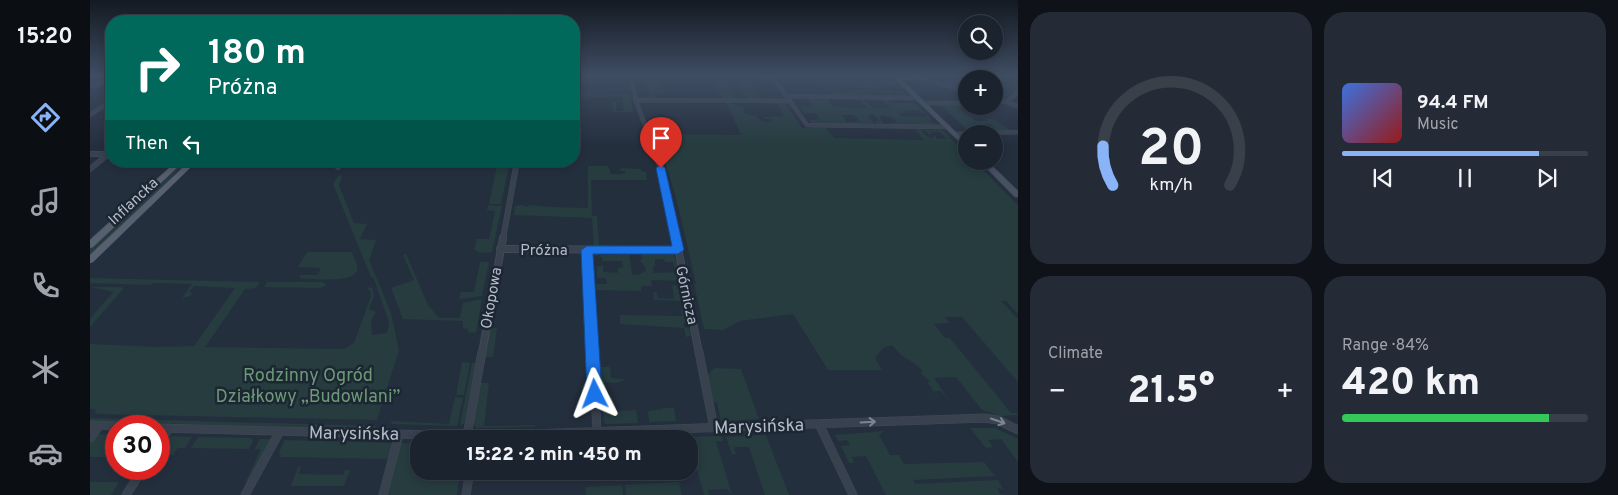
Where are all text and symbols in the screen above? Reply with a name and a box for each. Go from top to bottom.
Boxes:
map controls [958,15,1003,170]
button: search [958,15,1003,60]
text: 15:20 [17,24,73,51]
text: 180 m [208,32,306,76]
icon: right [125,35,190,100]
button: + [958,70,1003,115]
text: Próżna [208,75,277,102]
text: 94.4 FM [1417,91,1489,115]
icon: directions [28,100,63,135]
text: Music [1417,115,1458,135]
pin [640,117,682,168]
text: 20 [1138,118,1204,184]
icon: arrive [647,124,675,152]
button: − [958,125,1003,170]
icon: left [178,130,206,158]
text: Then [125,132,168,156]
icon: previous [1369,164,1397,192]
icon: pause [1451,164,1479,192]
icon: next [1533,164,1561,192]
street label: Inflancka [105,174,163,230]
text: km/h [1149,174,1193,197]
icon: music [28,184,63,219]
street label: Próżna [520,242,568,261]
street label: Górnicza [670,264,701,326]
street label: Okopowa [478,266,507,331]
icon: phone [28,268,63,303]
text: Range · 84% [1342,336,1429,356]
text: Climate [1048,344,1103,364]
icon: climate [28,352,63,387]
text: 420 km [1342,360,1480,409]
park label: Rodzinny Ogród Działkowy „Budowlani” [216,365,401,409]
position arrow [568,367,620,419]
text: 21.5° [1127,368,1215,417]
text: − [1048,375,1066,411]
text: + [1276,375,1294,411]
street label: Marysińska [714,414,804,441]
speed limit sign: 30 [105,415,170,480]
one-way arrow [860,417,876,427]
one-way arrow [990,417,1005,426]
street label: Marysińska [309,422,399,447]
icon: car [28,436,63,471]
text: 15:22 · 2 min · 450 m [466,443,642,467]

